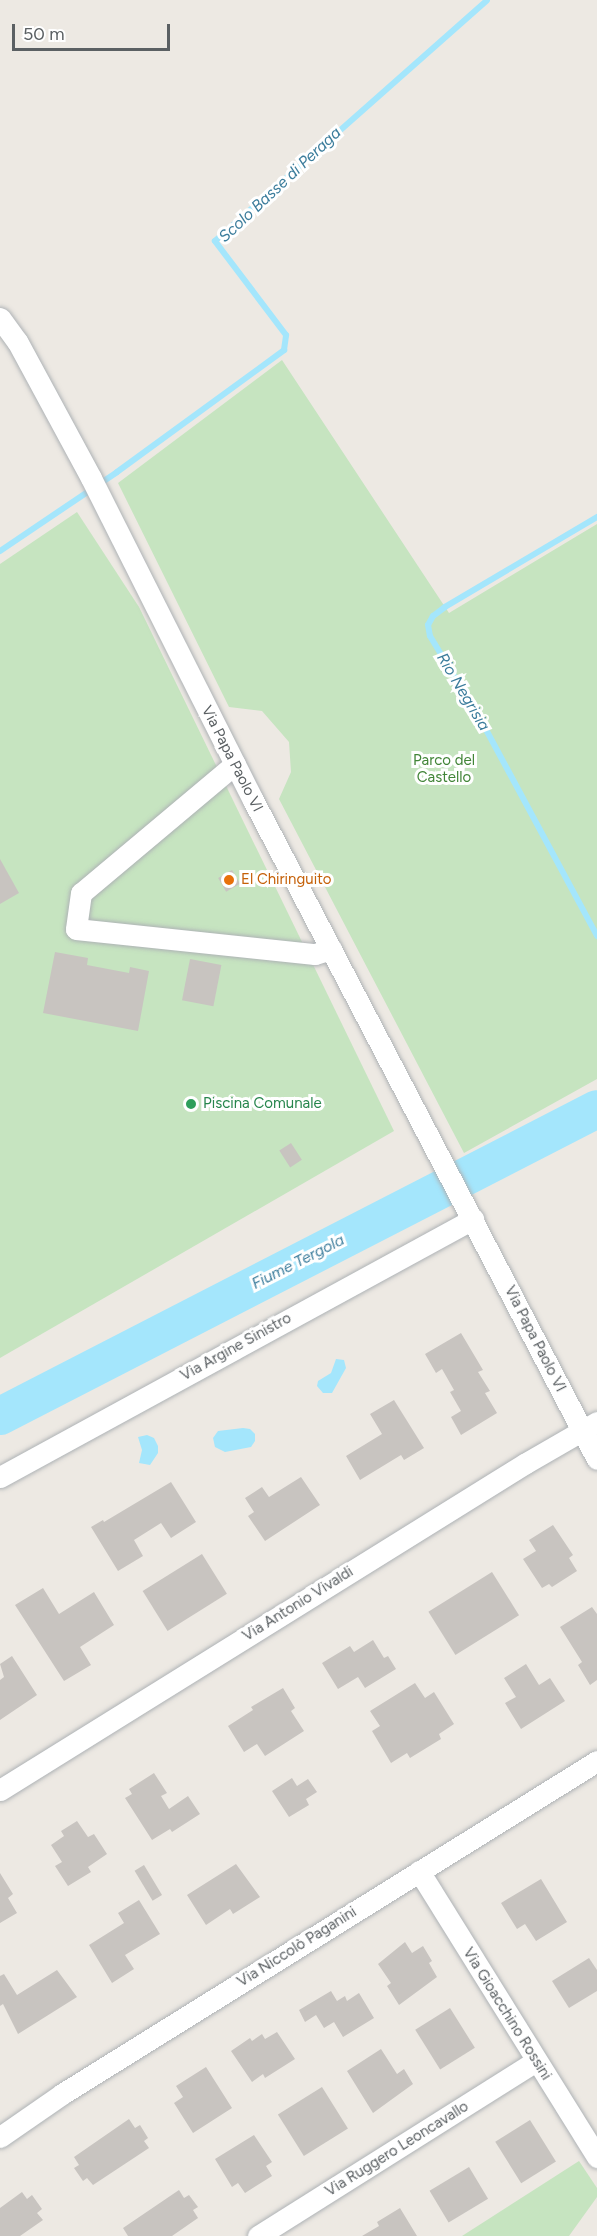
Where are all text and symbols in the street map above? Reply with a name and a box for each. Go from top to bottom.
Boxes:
scale bar [15,12,172,50]
text: 50 m [23,23,65,45]
water label: Scolo Basse di Peraga [215,123,345,247]
water label: Rio Negrisia [432,650,494,734]
street label: Via Papa Paolo VI [197,703,267,815]
park label: Parco del Castello [413,751,475,786]
place label: El Chiringuito [241,871,331,889]
marker: El Chiringuito [222,873,236,887]
place label: Piscina Comunale [203,1095,322,1113]
marker: Piscina Comunale [184,1097,198,1111]
water label: Fiume Tergola [249,1230,347,1294]
street label: Via Papa Paolo VI [500,1283,570,1395]
street label: Via Argine Sinistro [177,1309,295,1385]
street label: Via Antonio Vivaldi [239,1563,357,1645]
street label: Via Niccolò Paganini [234,1903,360,1991]
street label: Via Gioacchino Rossini [459,1944,555,2084]
street label: Via Ruggero Leoncavallo [322,2098,472,2200]

